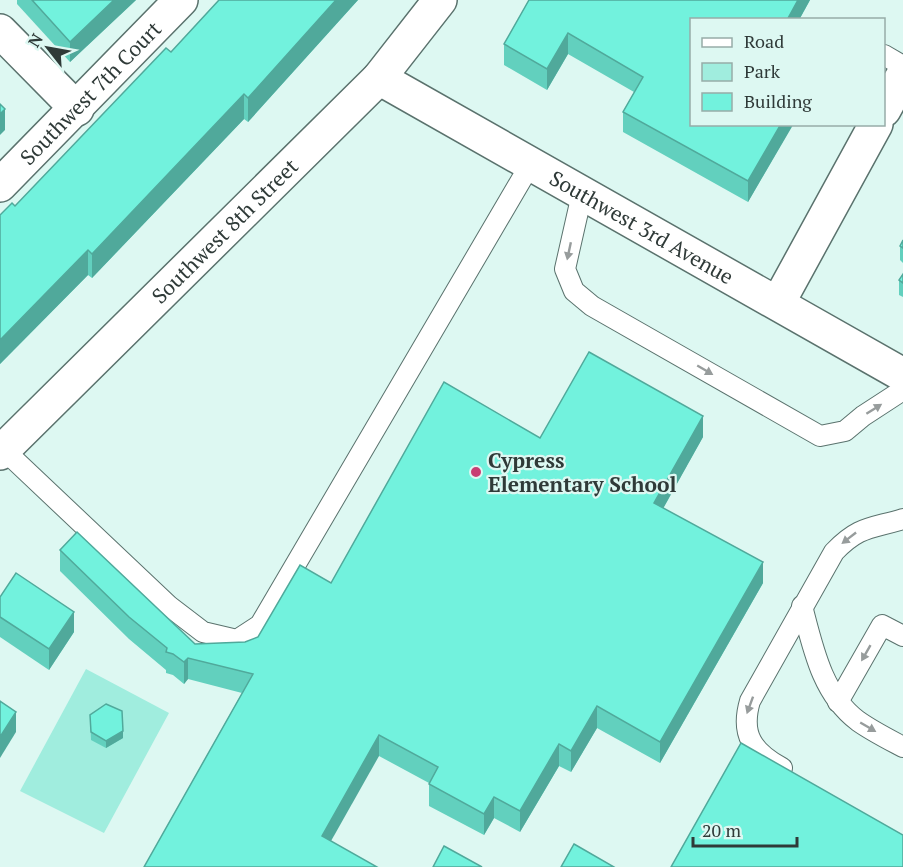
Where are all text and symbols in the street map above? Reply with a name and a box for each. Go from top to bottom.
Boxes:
street label: Southwest 7th Court [13,15,167,171]
north arrow [18,18,78,78]
legend [690,18,885,126]
text: N [23,29,48,51]
text: Road [744,29,784,53]
text: Park [744,59,781,83]
text: Building [744,89,812,113]
street label: Southwest 8th Street [145,152,304,309]
street label: Southwest 3rd Avenue [545,164,739,290]
one-way arrow [564,242,574,260]
one-way arrow [697,365,714,375]
one-way arrow [866,403,882,414]
place label: Cypress Elementary School [488,446,676,498]
marker: Cypress Elementary School [469,465,483,479]
one-way arrow [841,532,857,545]
one-way arrow [861,645,871,662]
one-way arrow [744,696,754,714]
one-way arrow [860,722,877,732]
scale bar [693,810,796,848]
text: 20 m [702,818,742,842]

